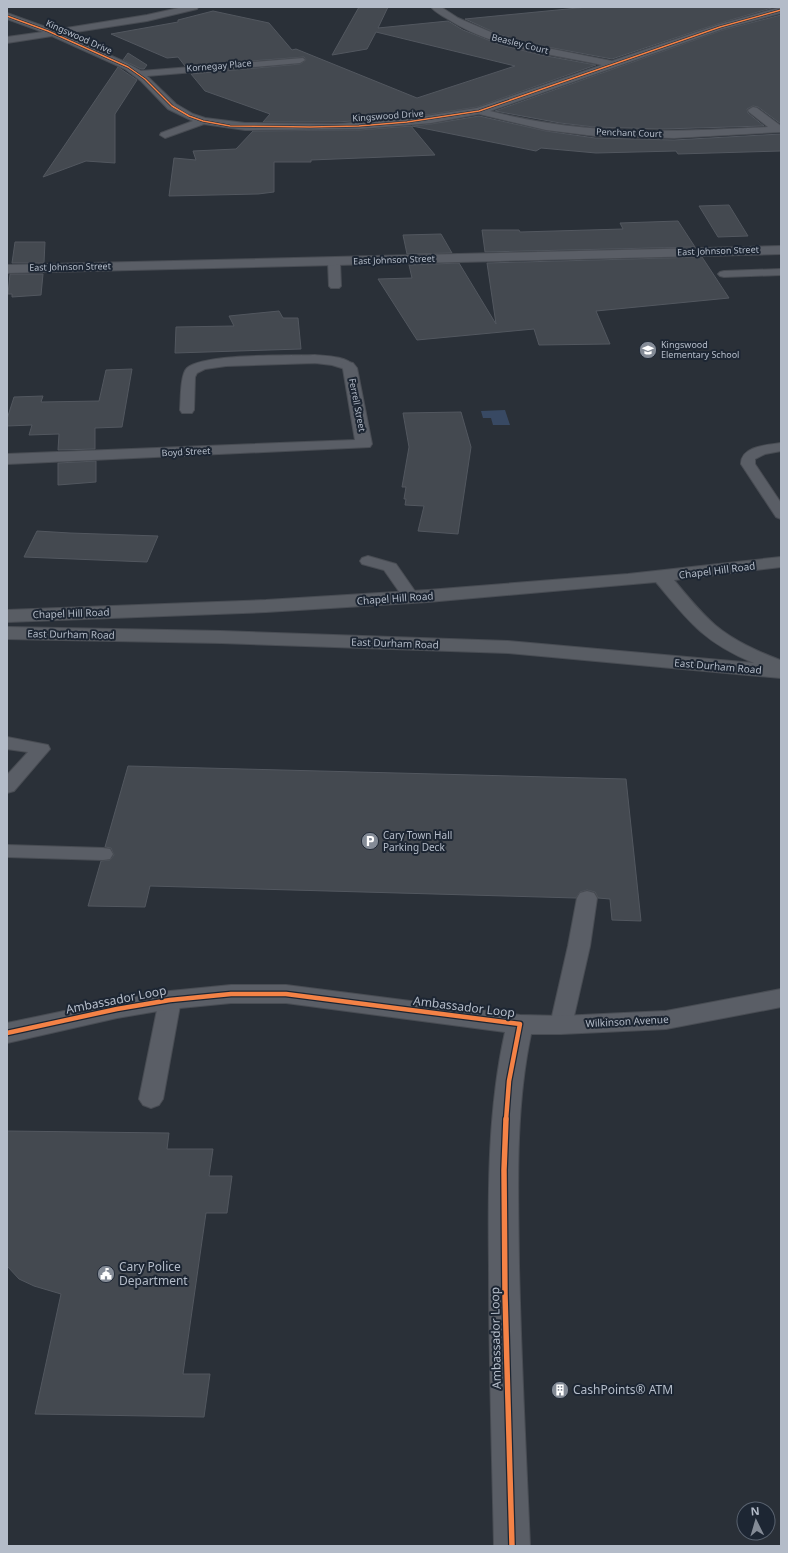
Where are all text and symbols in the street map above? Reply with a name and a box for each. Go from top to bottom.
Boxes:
street label: Kingswood Drive [44,16,114,57]
street label: Beasley Court [490,30,551,57]
street label: Kornegay Place [186,56,252,75]
street label: Kingswood Drive [352,107,424,124]
street label: Penchant Court [596,125,663,140]
street label: East Johnson Street [677,243,760,258]
street label: East Johnson Street [353,252,436,267]
street label: East Johnson Street [29,259,112,274]
place label: Kingswood Elementary School [661,338,739,361]
school or university icon: Kingswood Elementary School [638,340,658,360]
street label: Ferrell Street [346,377,369,433]
street label: Boyd Street [161,444,211,459]
street label: Chapel Hill Road [678,558,756,582]
street label: Chapel Hill Road [356,588,434,608]
street label: Chapel Hill Road [32,605,110,621]
street label: East Durham Road [27,626,115,642]
street label: East Durham Road [351,634,439,652]
street label: East Durham Road [674,655,762,677]
place label: Cary Town Hall Parking Deck [383,828,452,854]
parking icon: Cary Town Hall Parking Deck [360,831,380,851]
street label: Ambassador Loop [64,981,168,1018]
street label: Ambassador Loop [412,992,516,1021]
street label: Wilkinson Avenue [585,1012,669,1030]
place label: Cary Police Department [119,1258,188,1289]
public building icon: Cary Police Department [96,1264,116,1284]
street label: Ambassador Loop [486,1287,505,1389]
building icon: CashPoints® ATM [550,1380,570,1400]
place label: CashPoints® ATM [573,1381,673,1398]
north arrow [736,1501,776,1541]
text: N [750,1503,760,1518]

